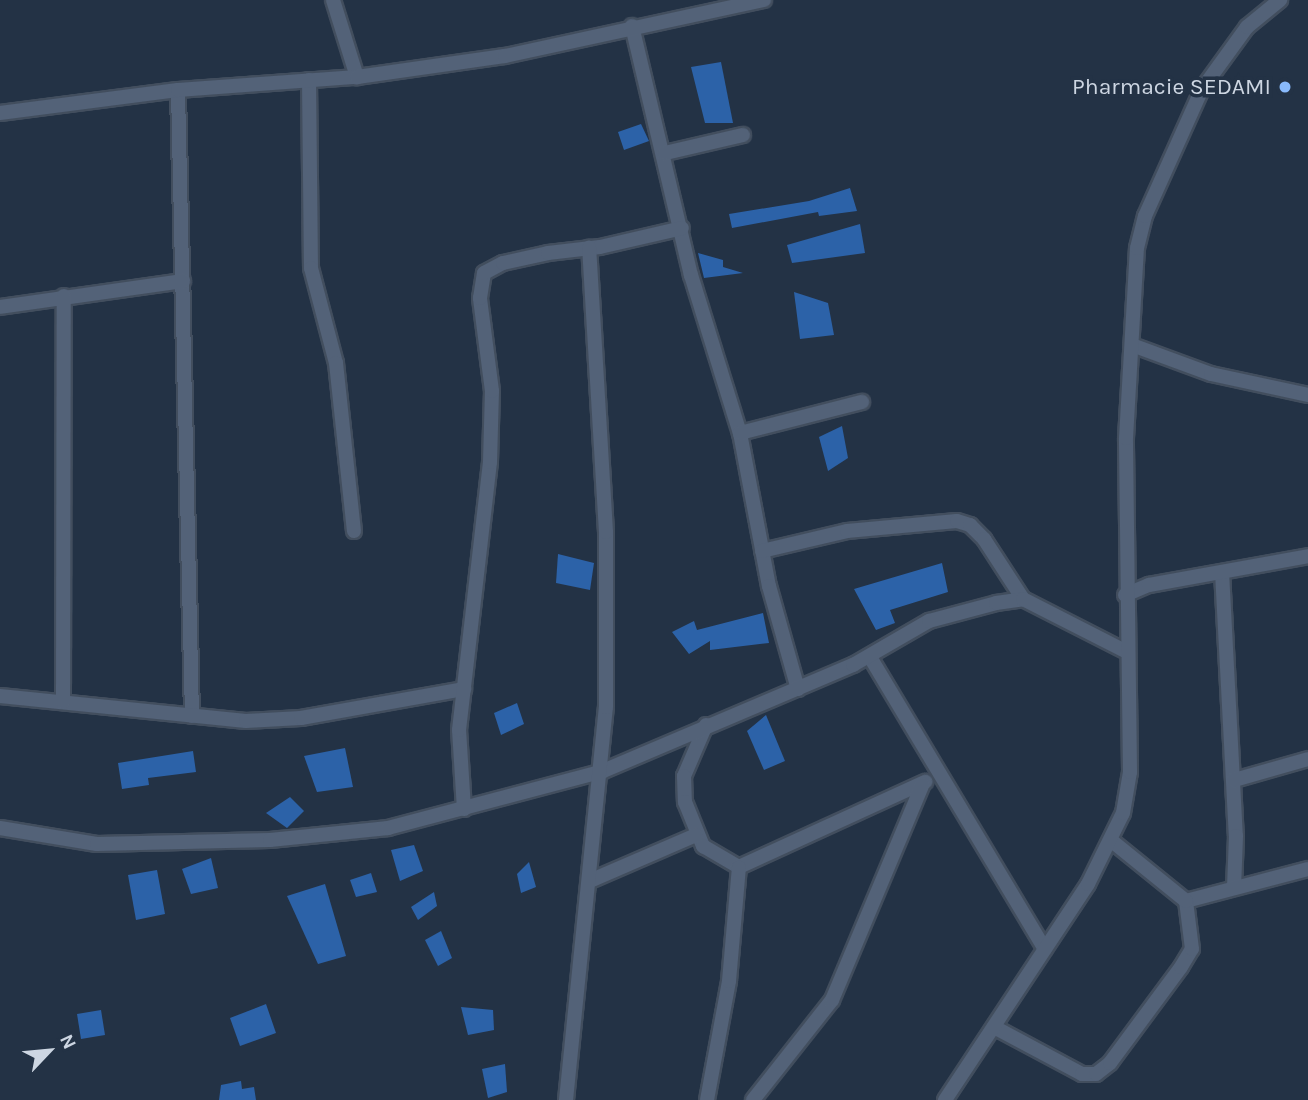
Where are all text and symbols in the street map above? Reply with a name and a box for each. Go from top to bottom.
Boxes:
place label: Pharmacie SEDAMI [1072,73,1271,101]
marker: Pharmacie SEDAMI [1277,79,1293,95]
north arrow [14,1016,84,1086]
text: N [55,1031,81,1053]

